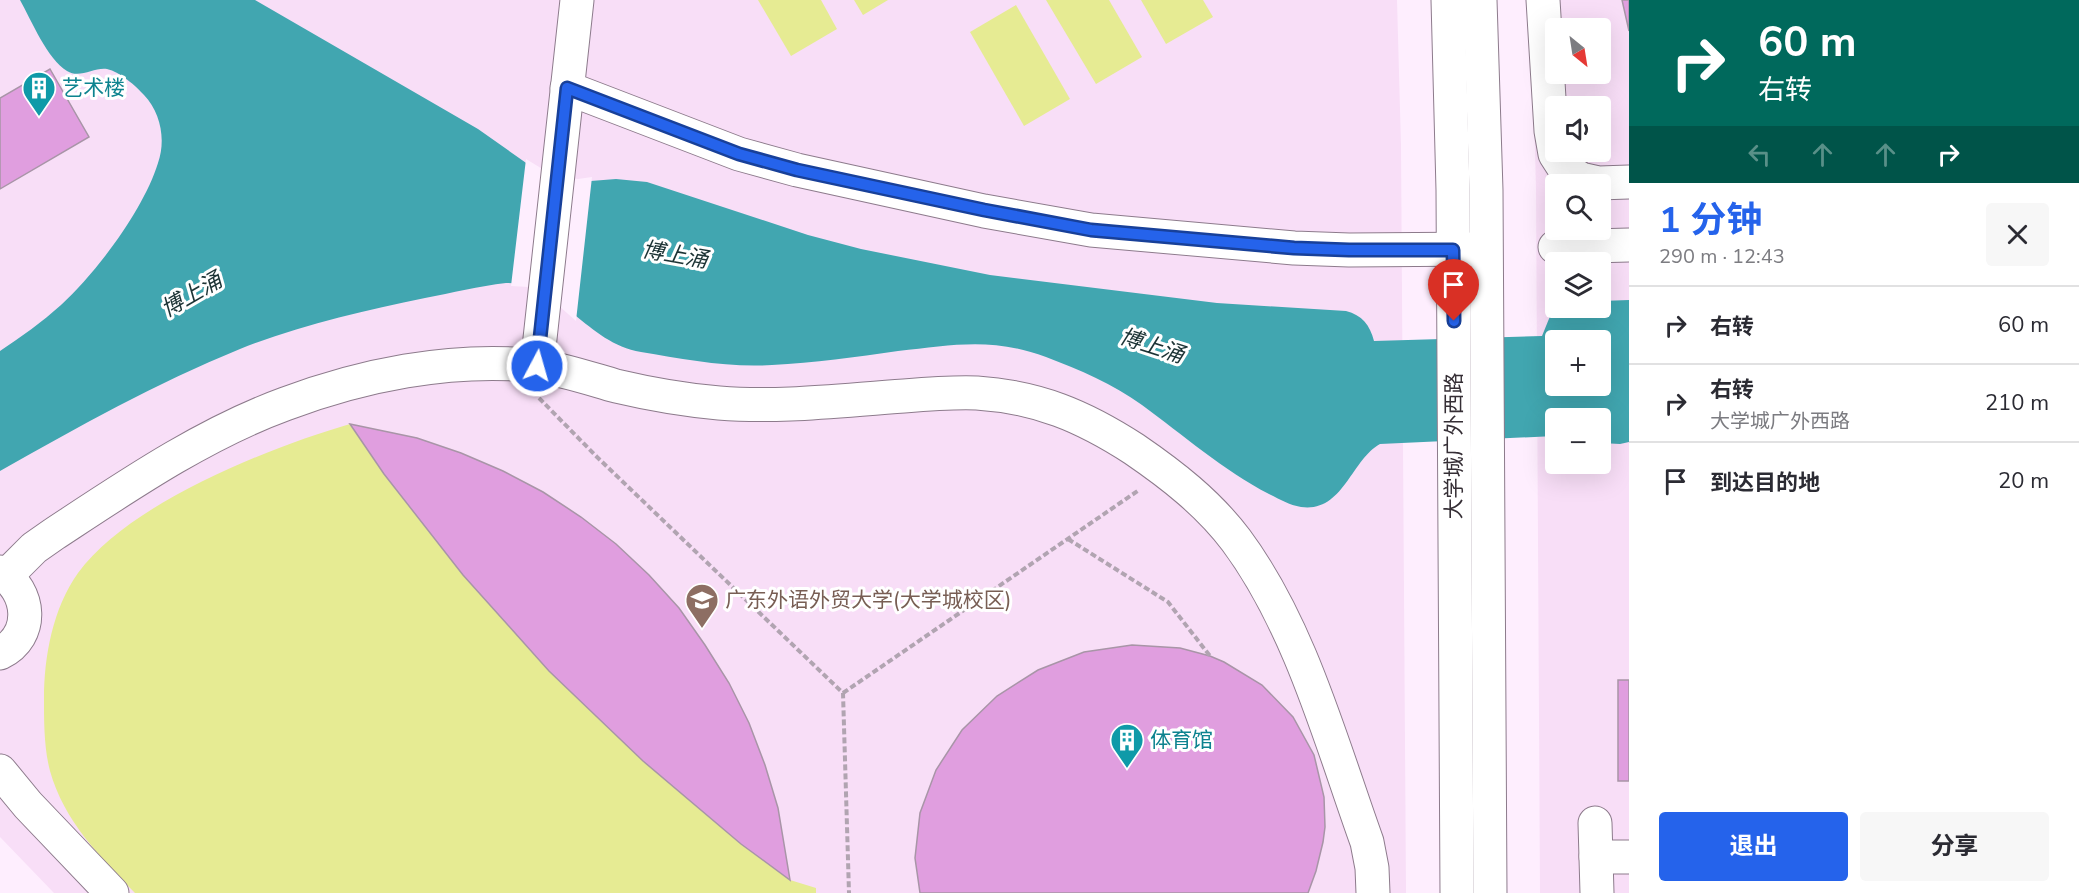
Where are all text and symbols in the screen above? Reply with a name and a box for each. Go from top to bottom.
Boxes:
text: 60 m [1758,14,1857,71]
north arrow [1545,18,1611,84]
map controls [1545,18,1611,474]
icon: right [1659,24,1737,102]
building icon: 艺术楼 [21,70,57,117]
text: 右转 [1758,72,1812,109]
place label: 艺术楼 [62,74,125,102]
button: sound [1545,96,1611,162]
icon: left [1743,138,1776,171]
icon: ahead [1806,138,1839,171]
icon: ahead [1869,138,1902,171]
icon: right [1932,138,1965,171]
button: search [1545,174,1611,240]
text: 1 分钟 [1659,196,1762,245]
button: close [1986,203,2049,266]
water label: 博上涌 [640,234,713,276]
text: 290 m · 12:43 [1659,243,1785,270]
button: layers [1545,252,1611,318]
pin [1428,259,1479,321]
water label: 博上涌 [155,264,230,324]
icon: arrive [1437,268,1470,301]
icon: right [1659,309,1692,342]
text: 60 m [1998,310,2049,340]
text: 右转 [1710,312,1754,342]
water label: 博上涌 [1116,321,1191,371]
button: + [1545,330,1611,396]
position arrow [505,334,569,398]
street label: 大学城广外西路 [1440,373,1468,520]
text: 右转 [1710,375,1754,405]
icon: right [1659,387,1692,420]
text: 210 m [1985,388,2049,418]
button: − [1545,408,1611,474]
text: 大学城广外西路 [1710,408,1850,435]
icon: arrive [1659,465,1692,498]
text: 20 m [1998,466,2049,496]
text: 到达目的地 [1710,468,1820,498]
school or university icon: 广东外语外贸大学(大学城校区) [684,582,720,629]
place label: 广东外语外贸大学(大学城校区) [725,586,1011,614]
building icon: 体育馆 [1109,722,1145,769]
place label: 体育馆 [1150,726,1213,754]
button: 退出 [1659,812,1848,881]
button: 分享 [1860,812,2049,881]

